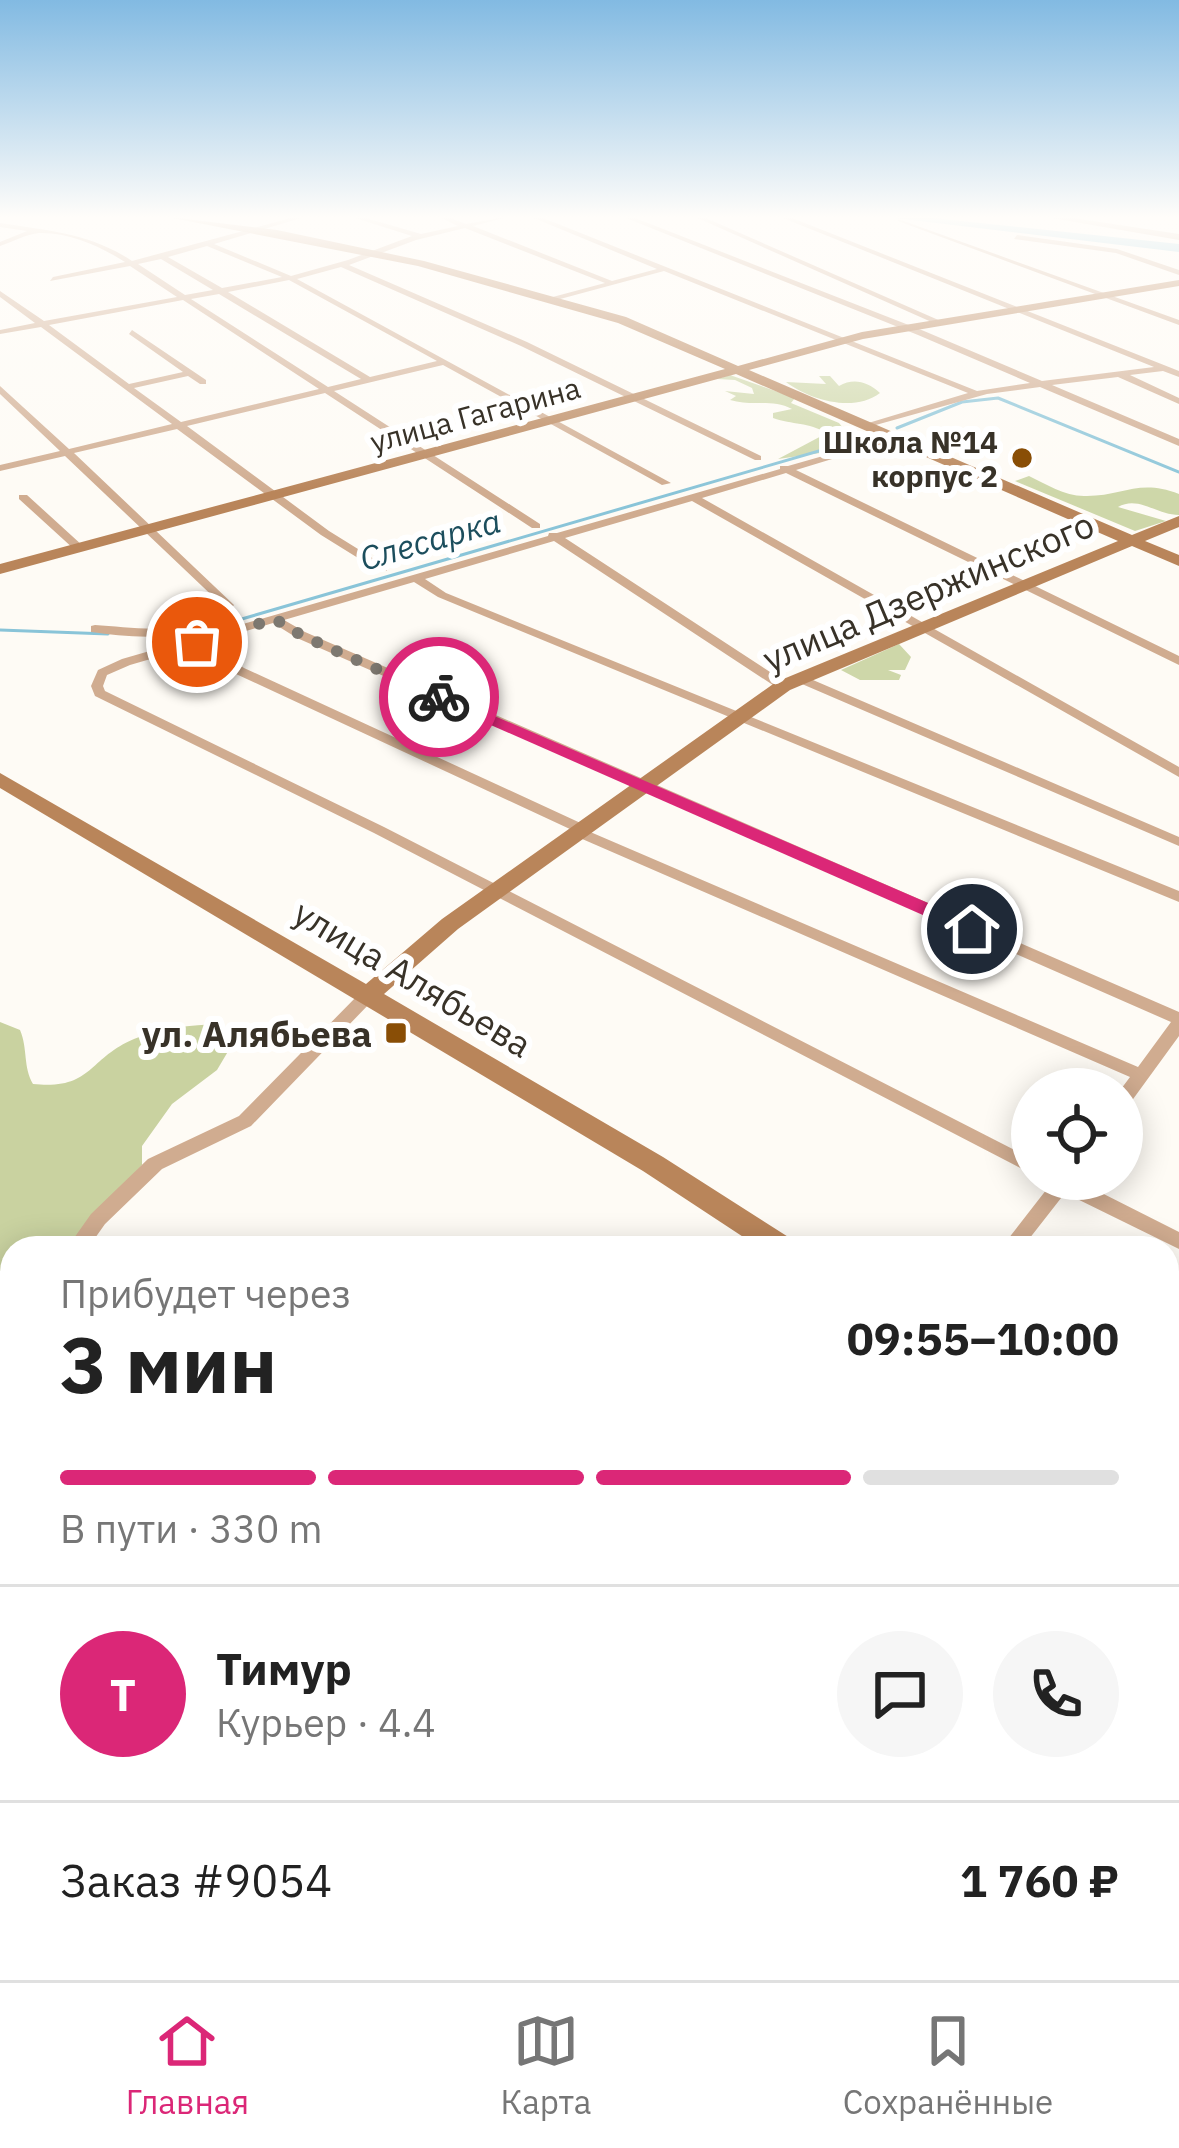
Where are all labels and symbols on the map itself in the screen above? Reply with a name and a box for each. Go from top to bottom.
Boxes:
street label: улица Гагарина [366,367,584,461]
place label: Школа №14 корпус 2 [823,422,998,495]
marker: Школа №14 корпус 2 [1009,445,1035,471]
water label: Слесарка [355,498,505,580]
street label: улица Дзержинского [755,500,1101,682]
pin [146,591,248,693]
courier [379,637,499,757]
pin [921,878,1023,980]
street label: улица Алябьева [285,888,541,1068]
place label: ул. Алябьева [142,1010,372,1057]
marker: ул. Алябьева [383,1020,409,1046]

